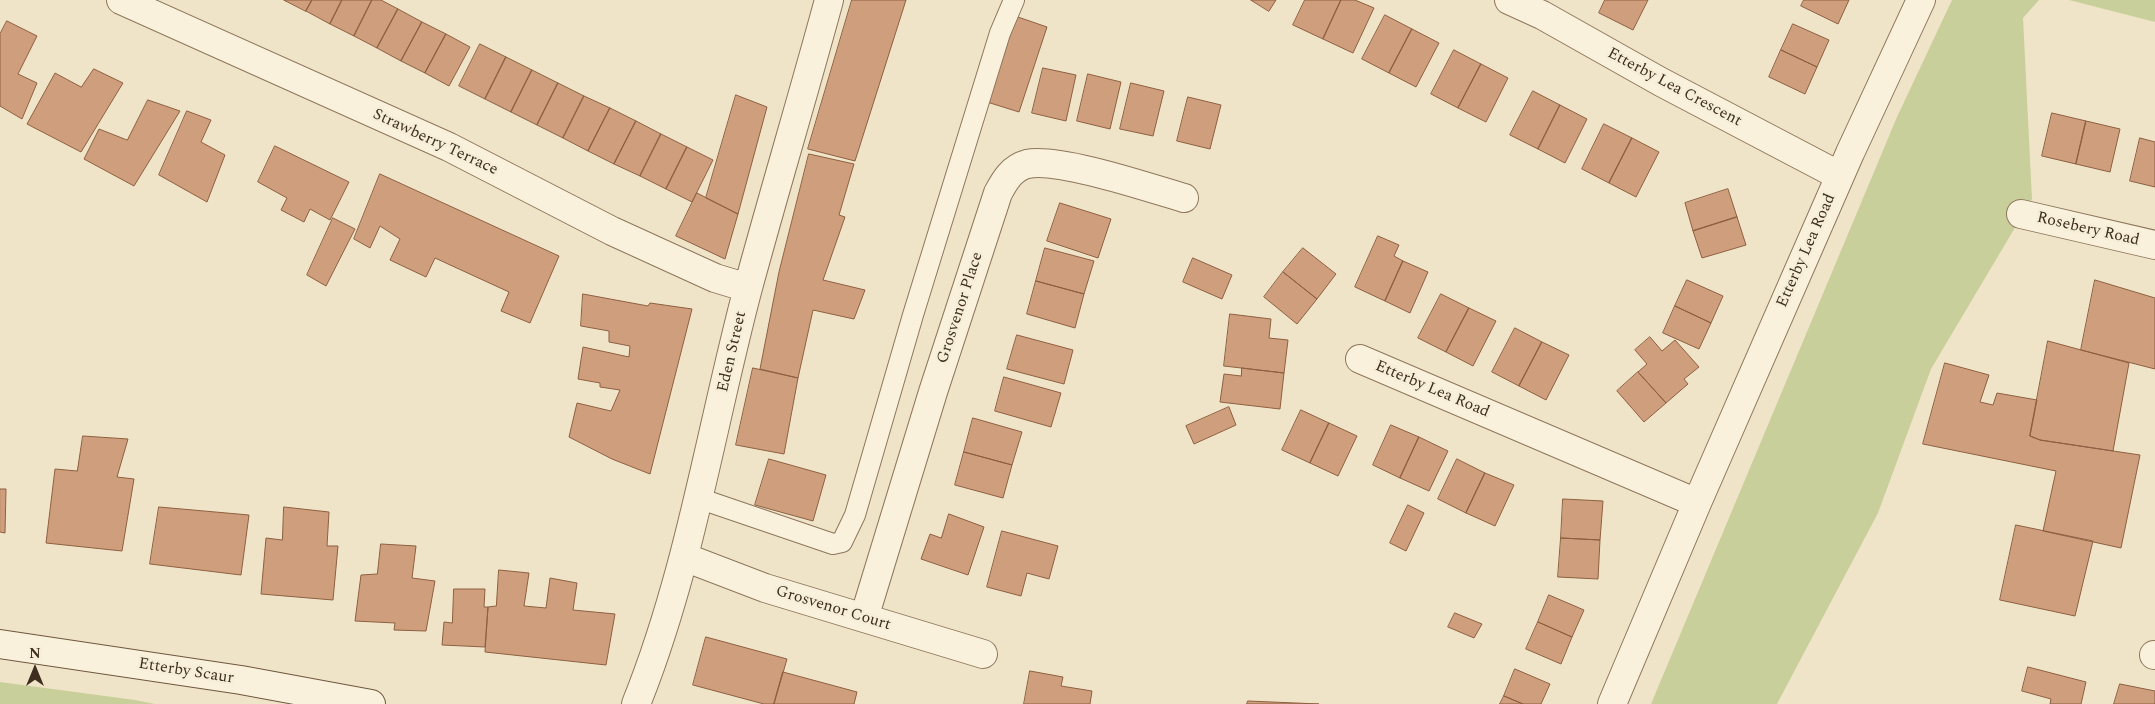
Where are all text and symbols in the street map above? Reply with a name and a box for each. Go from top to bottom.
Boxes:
street label: Etterby Lea Crescent [1604,44,1744,132]
street label: Strawberry Terrace [369,106,501,180]
street label: Etterby Lea Road [1773,191,1841,311]
street label: Rosebery Road [2035,209,2141,251]
street label: Grosvenor Place [934,250,988,366]
street label: Eden Street [714,310,752,394]
street label: Etterby Lea Road [1372,357,1492,423]
street label: Grosvenor Court [773,582,893,636]
text: N [29,643,41,664]
north arrow [10,644,60,694]
street label: Etterby Scaur [137,655,235,689]

